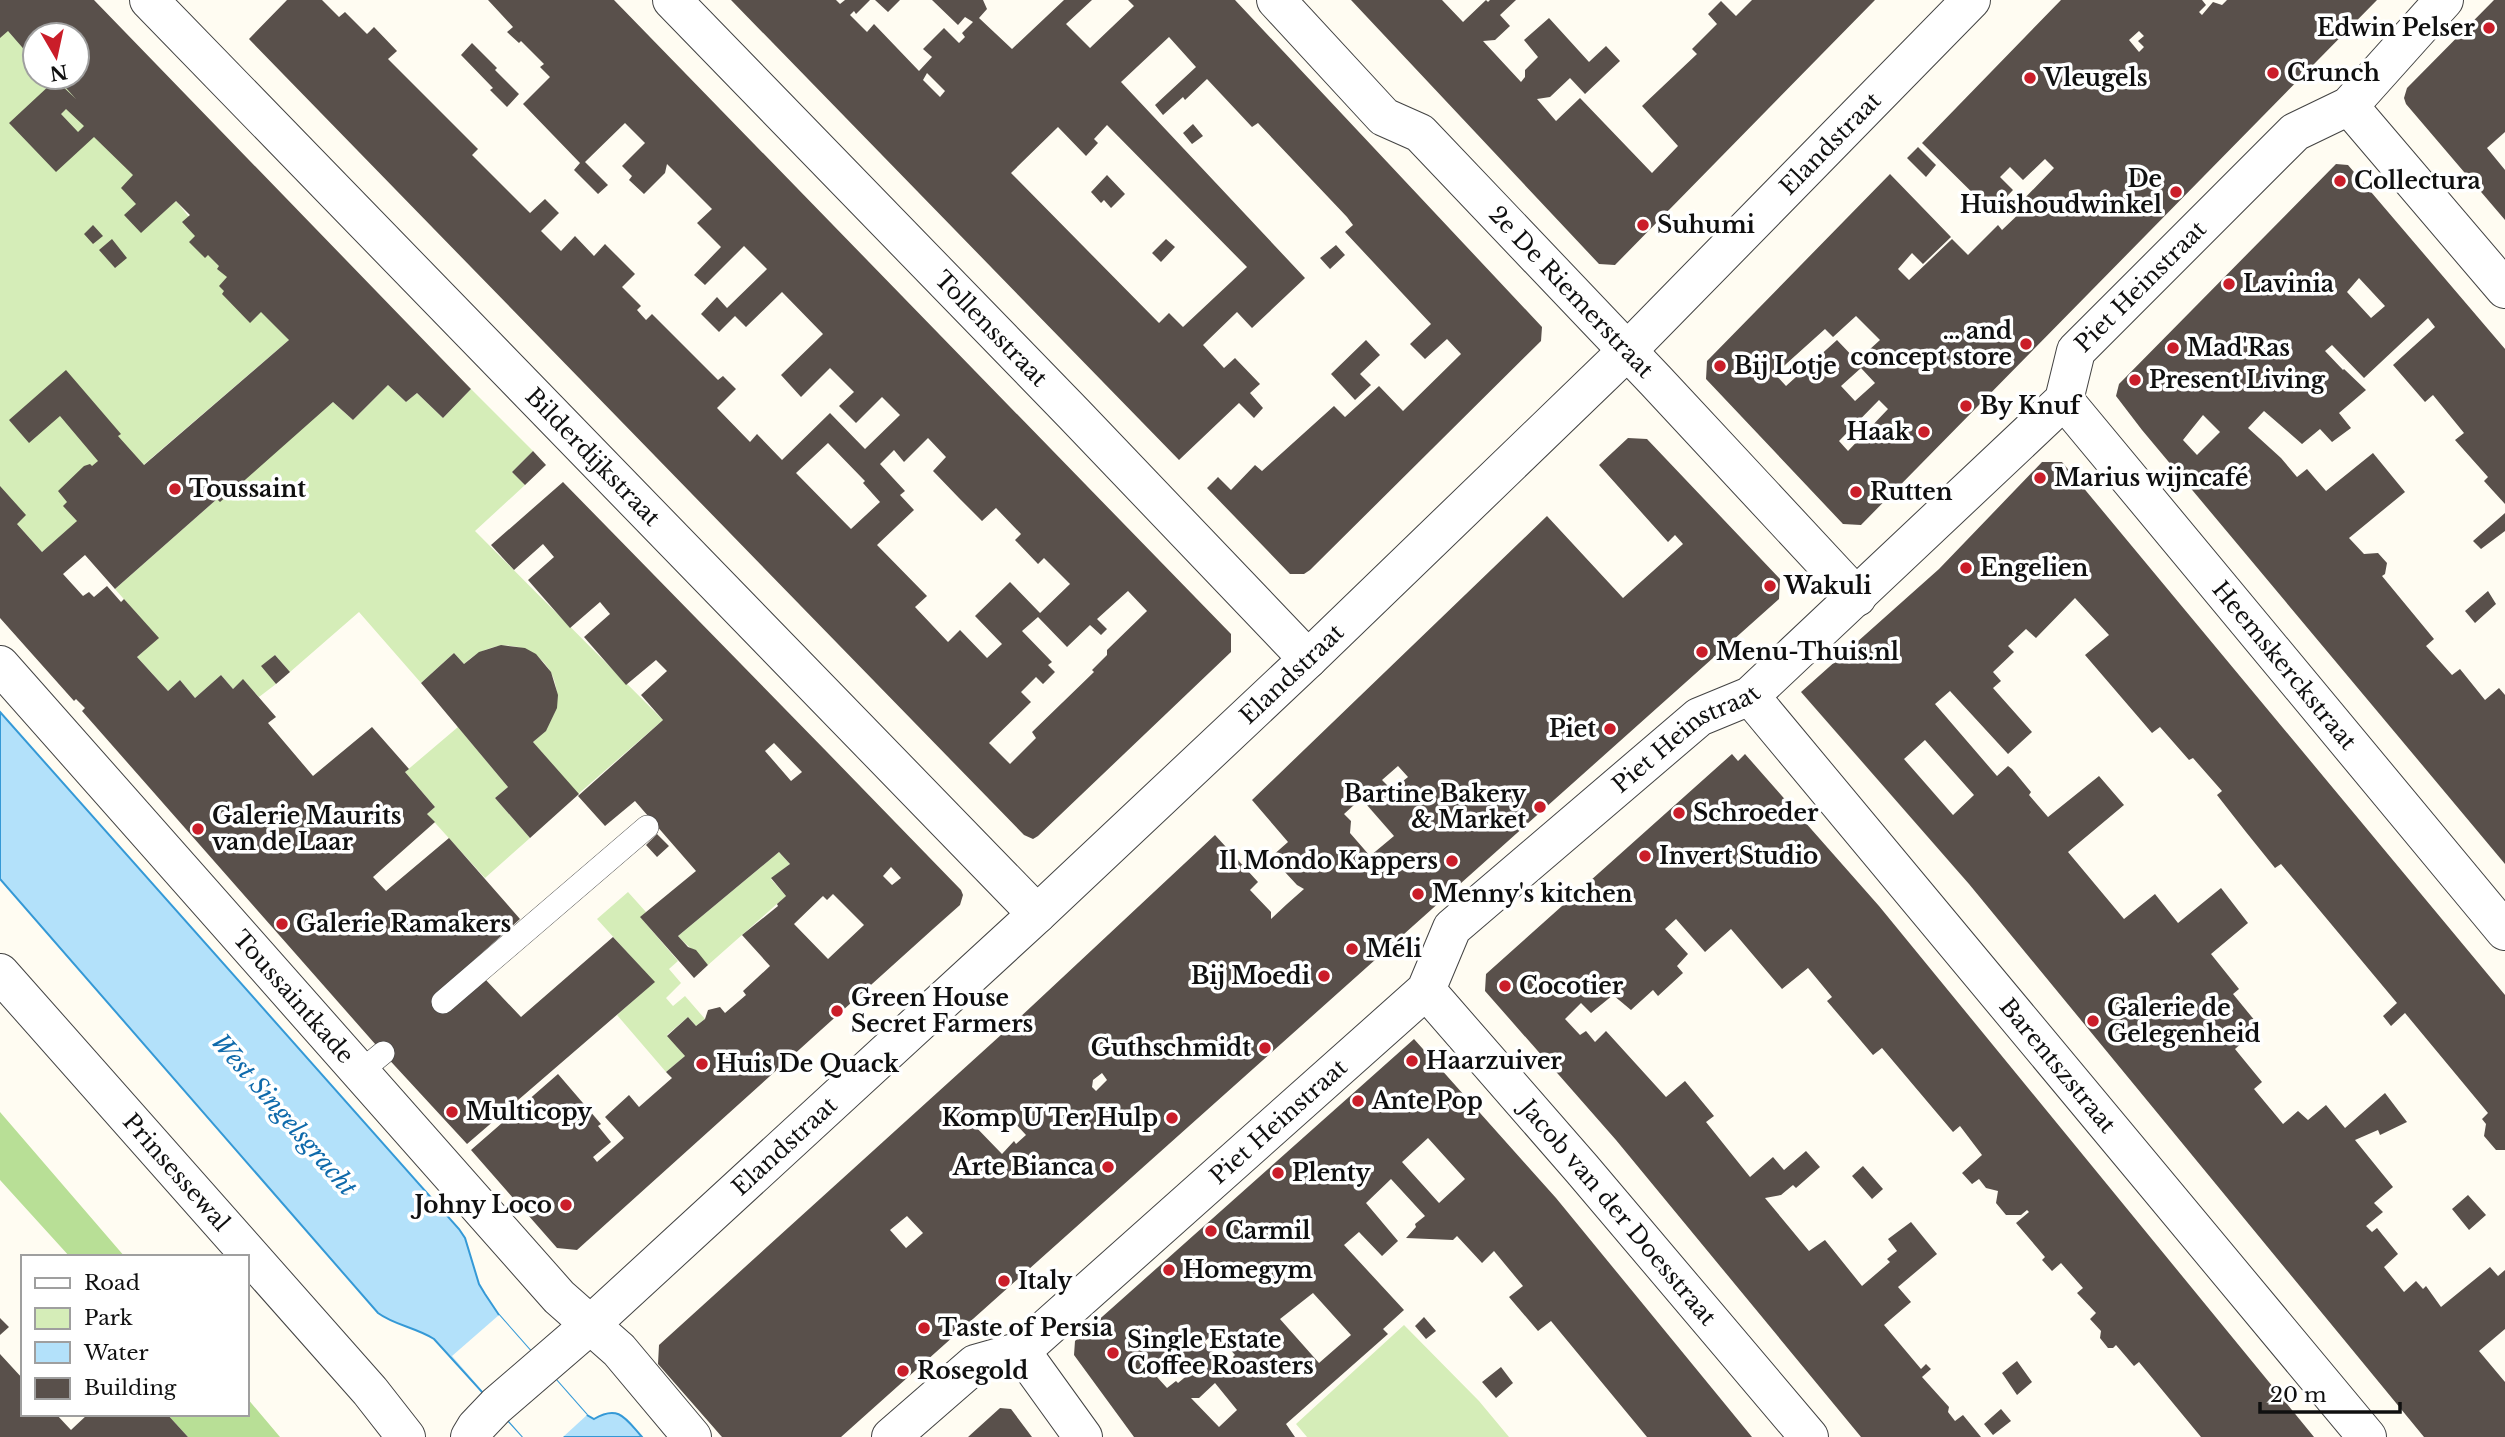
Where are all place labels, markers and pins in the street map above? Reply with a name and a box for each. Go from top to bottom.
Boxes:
place label: Edwin Pelser [2317,14,2476,42]
marker: Edwin Pelser [2481,20,2497,36]
place label: Crunch [2287,59,2380,87]
place label: Vleugels [2043,64,2147,92]
marker: Crunch [2265,65,2281,81]
marker: Vleugels [2022,70,2038,86]
place label: De Huishoudwinkel [1960,165,2162,219]
place label: Collectura [2354,167,2481,195]
marker: Collectura [2332,173,2348,189]
marker: De Huishoudwinkel [2168,184,2184,200]
place label: Suhumi [1657,211,1755,239]
marker: Suhumi [1635,217,1651,233]
place label: Lavinia [2243,270,2334,298]
marker: Lavinia [2221,276,2237,292]
place label: … and concept store [1850,317,2012,371]
place label: Mad'Ras [2187,334,2290,362]
marker: … and concept store [2018,336,2034,352]
marker: Mad'Ras [2165,340,2181,356]
place label: Bij Lotje [1734,352,1837,380]
marker: Bij Lotje [1712,358,1728,374]
place label: Present Living [2149,366,2326,394]
marker: Present Living [2127,372,2143,388]
place label: By Knuf [1980,392,2083,420]
marker: By Knuf [1958,398,1974,414]
place label: Haak [1847,418,1911,446]
marker: Haak [1916,424,1932,440]
place label: Marius wijncafé [2054,464,2248,492]
marker: Marius wijncafé [2032,470,2048,486]
place label: Toussaint [189,475,306,503]
place label: Rutten [1870,478,1953,506]
marker: Toussaint [167,481,183,497]
marker: Rutten [1848,484,1864,500]
place label: Engelien [1980,554,2089,582]
marker: Engelien [1958,560,1974,576]
place label: Wakuli [1783,572,1872,600]
marker: Wakuli [1762,578,1778,594]
place label: Menu-Thuis.nl [1716,638,1899,666]
marker: Menu-Thuis.nl [1694,644,1710,660]
place label: Piet [1549,715,1596,743]
marker: Piet [1602,721,1618,737]
place label: Bartine Bakery & Market [1344,780,1527,834]
marker: Bartine Bakery & Market [1532,799,1548,815]
place label: Schroeder [1693,799,1819,827]
place label: Galerie Maurits van de Laar [212,802,401,856]
marker: Schroeder [1671,805,1687,821]
marker: Galerie Maurits van de Laar [190,821,206,837]
place label: Invert Studio [1659,842,1818,870]
place label: Il Mondo Kappers [1219,847,1438,875]
marker: Invert Studio [1637,848,1653,864]
marker: Il Mondo Kappers [1444,853,1460,869]
place label: Menny's kitchen [1432,880,1633,908]
marker: Menny's kitchen [1410,886,1426,902]
place label: Galerie Ramakers [296,910,511,938]
marker: Galerie Ramakers [274,916,290,932]
place label: Méli [1366,935,1422,963]
marker: Méli [1344,941,1360,957]
place label: Bij Moedi [1191,962,1310,990]
marker: Bij Moedi [1316,968,1332,984]
place label: Cocotier [1519,972,1624,1000]
marker: Cocotier [1497,978,1513,994]
place label: Green House Secret Farmers [851,984,1033,1038]
place label: Galerie de Gelegenheid [2107,994,2260,1048]
marker: Green House Secret Farmers [829,1003,845,1019]
marker: Galerie de Gelegenheid [2085,1013,2101,1029]
place label: Guthschmidt [1091,1034,1251,1062]
marker: Guthschmidt [1257,1040,1273,1056]
place label: Haarzuiver [1426,1047,1562,1075]
place label: Huis De Quack [716,1050,900,1078]
marker: Haarzuiver [1404,1053,1420,1069]
marker: Huis De Quack [694,1056,710,1072]
place label: Ante Pop [1371,1087,1483,1115]
marker: Ante Pop [1350,1093,1366,1109]
place label: Multicopy [466,1098,593,1126]
marker: Multicopy [444,1104,460,1120]
place label: Komp U Ter Hulp [942,1104,1158,1132]
marker: Komp U Ter Hulp [1164,1110,1180,1126]
place label: Arte Bianca [952,1153,1094,1181]
marker: Arte Bianca [1100,1159,1116,1175]
place label: Plenty [1292,1159,1372,1187]
marker: Plenty [1270,1165,1286,1181]
place label: Johny Loco [410,1191,552,1219]
marker: Johny Loco [558,1197,574,1213]
place label: Carmil [1225,1217,1311,1245]
marker: Carmil [1203,1223,1219,1239]
place label: Homegym [1183,1256,1313,1284]
marker: Homegym [1161,1262,1177,1278]
place label: Italy [1018,1267,1073,1295]
marker: Italy [996,1273,1012,1289]
place label: Taste of Persia [938,1314,1113,1342]
marker: Taste of Persia [916,1320,932,1336]
place label: Single Estate Coffee Roasters [1127,1326,1314,1380]
marker: Single Estate Coffee Roasters [1105,1345,1121,1361]
place label: Rosegold [917,1357,1028,1385]
marker: Rosegold [895,1363,911,1379]

